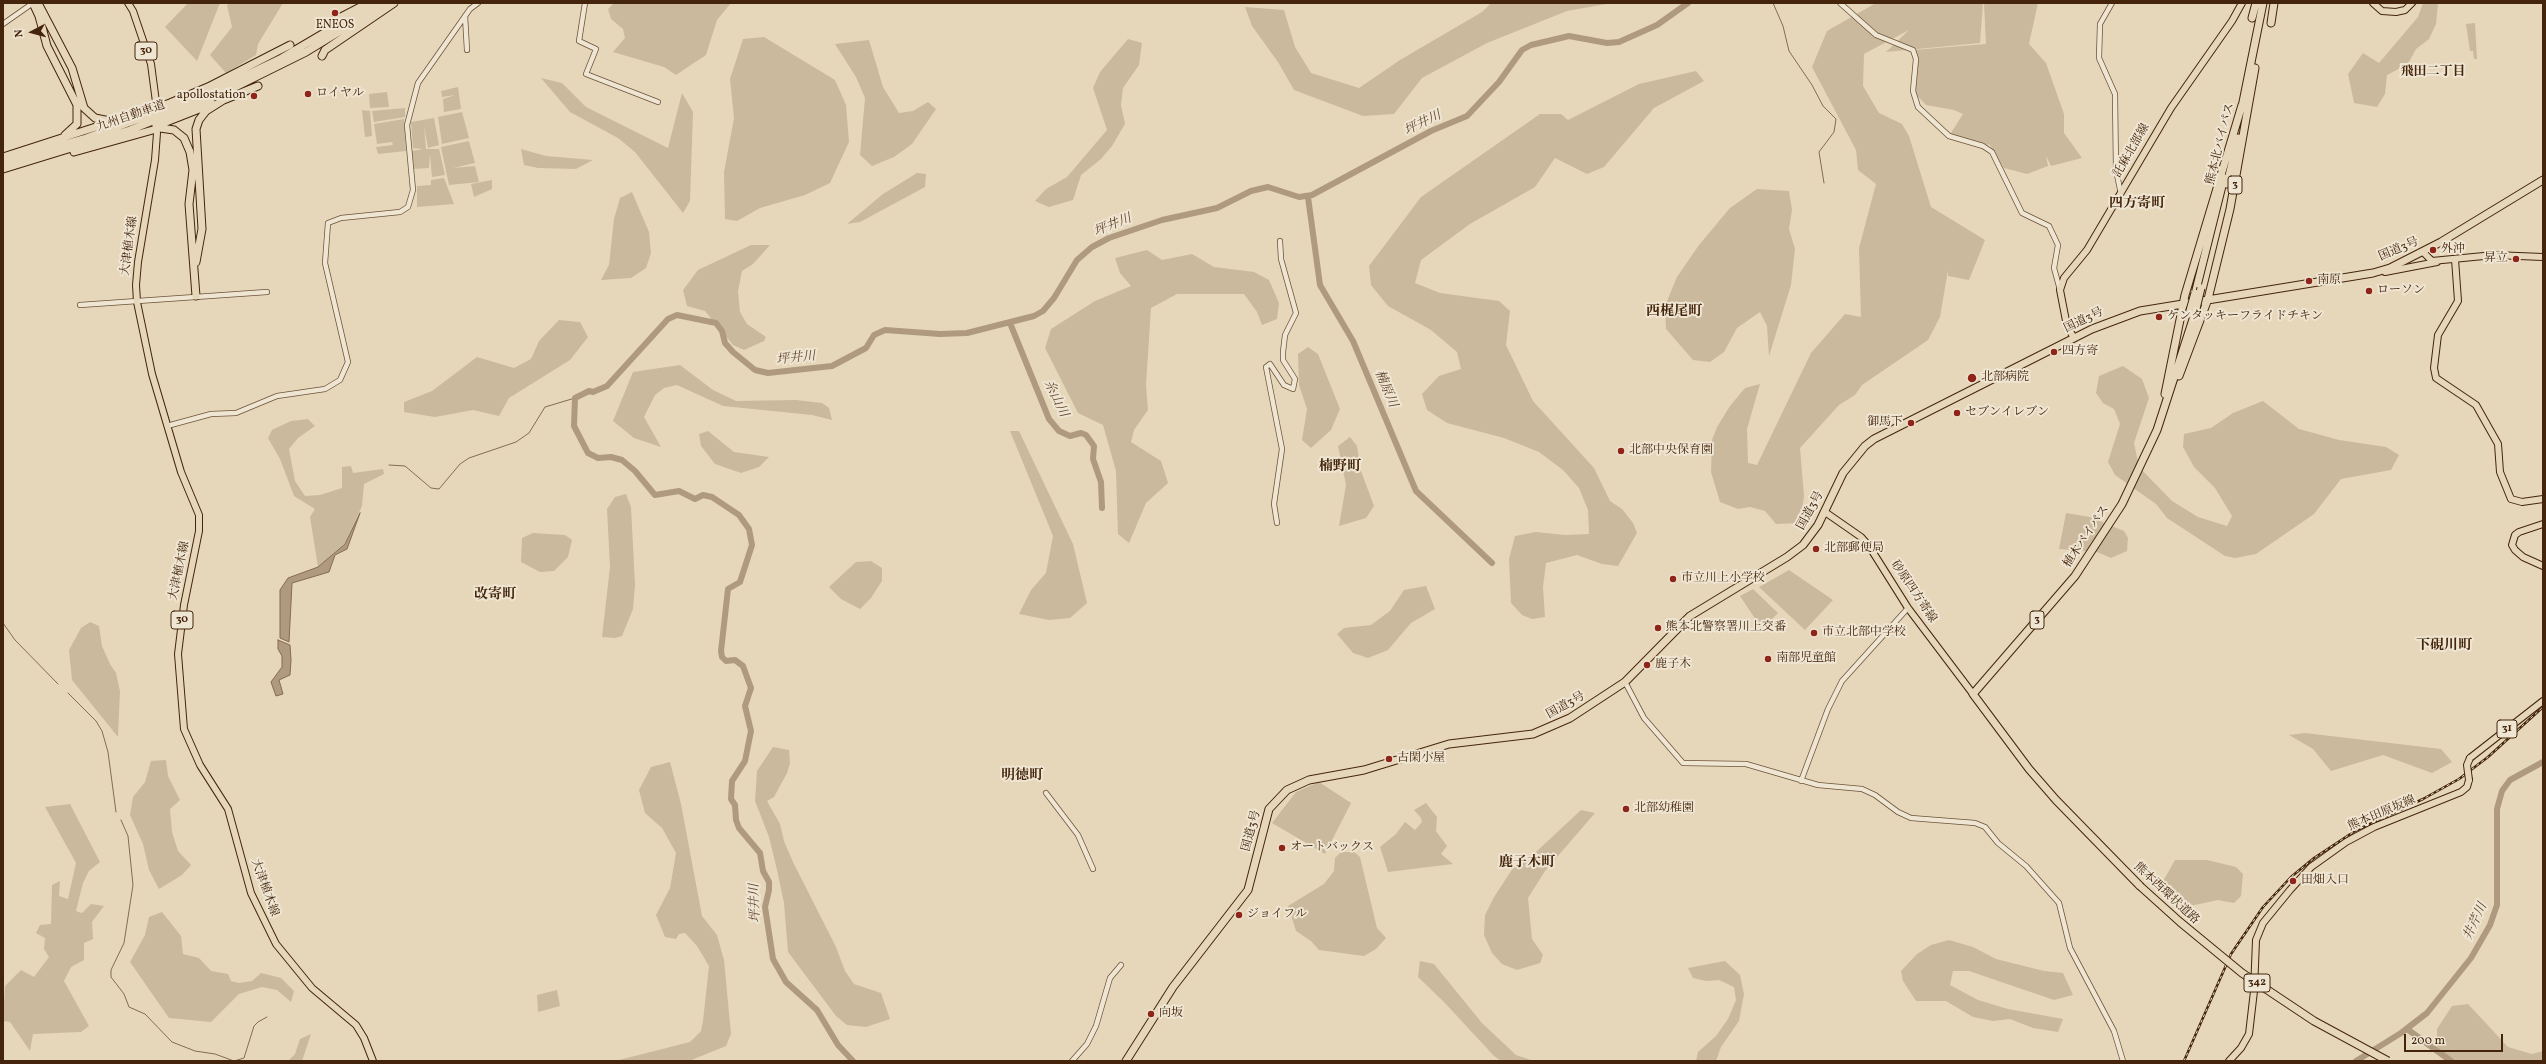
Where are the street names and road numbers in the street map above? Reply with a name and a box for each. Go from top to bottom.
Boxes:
road number: 30 [135,42,157,60]
street label: 九州自動車道 [95,98,167,136]
street label: 熊本北バイパス [2204,102,2238,186]
street label: 託麻北部線 [2111,121,2153,181]
road number: 3 [2228,176,2242,194]
street label: 大津植木線 [119,215,141,277]
street label: 国道3号 [2377,235,2421,265]
street label: 国道3号 [2062,305,2106,337]
street label: 国道3号 [1794,489,1828,533]
street label: 植木バイパス [2061,503,2113,571]
street label: 大津植木線 [167,540,193,602]
street label: 砂原四方寄線 [1887,558,1939,626]
road number: 30 [171,611,193,629]
road number: 3 [2030,611,2044,629]
street label: 国道3号 [1544,689,1588,723]
road number: 31 [2497,720,2517,738]
street label: 熊本田原坂線 [2346,793,2418,835]
street label: 国道3号 [1240,809,1264,853]
street label: 大津植木線 [247,857,281,919]
street label: 熊本西環状道路 [2130,860,2202,928]
road number: 342 [2244,974,2270,992]

